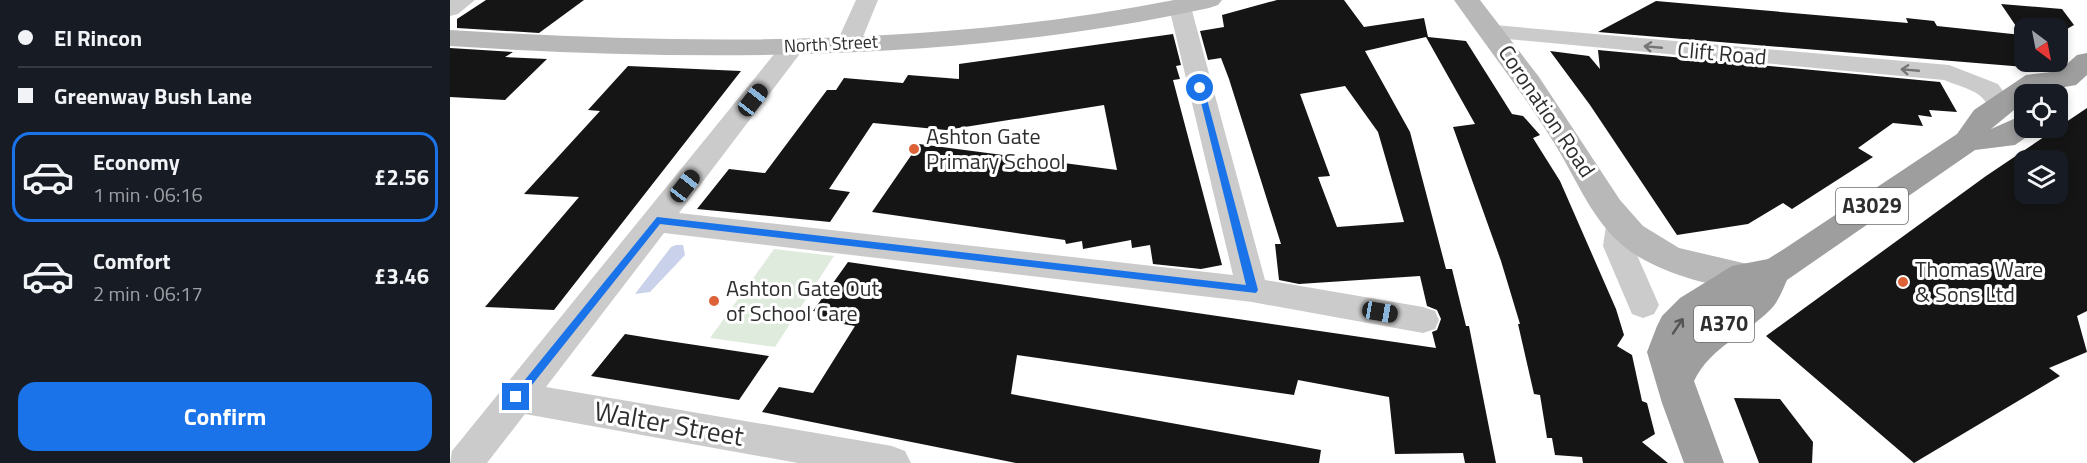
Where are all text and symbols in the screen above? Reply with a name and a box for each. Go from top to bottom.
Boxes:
north arrow [2014,18,2068,72]
map controls [2014,18,2068,204]
text: El Rincon [54,21,142,55]
street label: North Street [783,28,879,59]
street label: Clift Road [1676,32,1768,74]
street label: Coronation Road [1490,38,1604,184]
one-way arrow [1644,41,1664,52]
one-way arrow [1901,64,1921,75]
route start [1186,74,1213,101]
text: Greenway Bush Lane [54,79,252,113]
car [735,80,771,120]
button: locate [2014,84,2068,138]
place label: Ashton Gate Primary School [926,119,1066,178]
marker: Ashton Gate Primary School [907,142,921,156]
text: Economy [93,145,180,179]
icon: car [21,150,75,204]
button: layers [2014,150,2068,204]
text: £2.56 [374,160,429,194]
car [667,166,703,206]
text: 1 min · 06:16 [93,179,203,210]
road number: A3029 [1836,188,1908,224]
text: Comfort [93,244,171,278]
icon: car [21,249,75,303]
place label: Thomas Ware & Sons Ltd [1915,252,2043,311]
text: £3.46 [374,259,429,293]
place label: Ashton Gate Out of School Care [726,271,880,330]
marker: Thomas Ware & Sons Ltd [1896,275,1910,289]
text: 2 min · 06:17 [93,278,203,309]
marker: Ashton Gate Out of School Care [707,294,721,308]
car [1361,300,1399,324]
road number: A370 [1694,306,1754,342]
one-way arrow [1671,317,1684,334]
button: Confirm [18,382,432,451]
route end [502,383,529,410]
street label: Walter Street [591,389,748,456]

